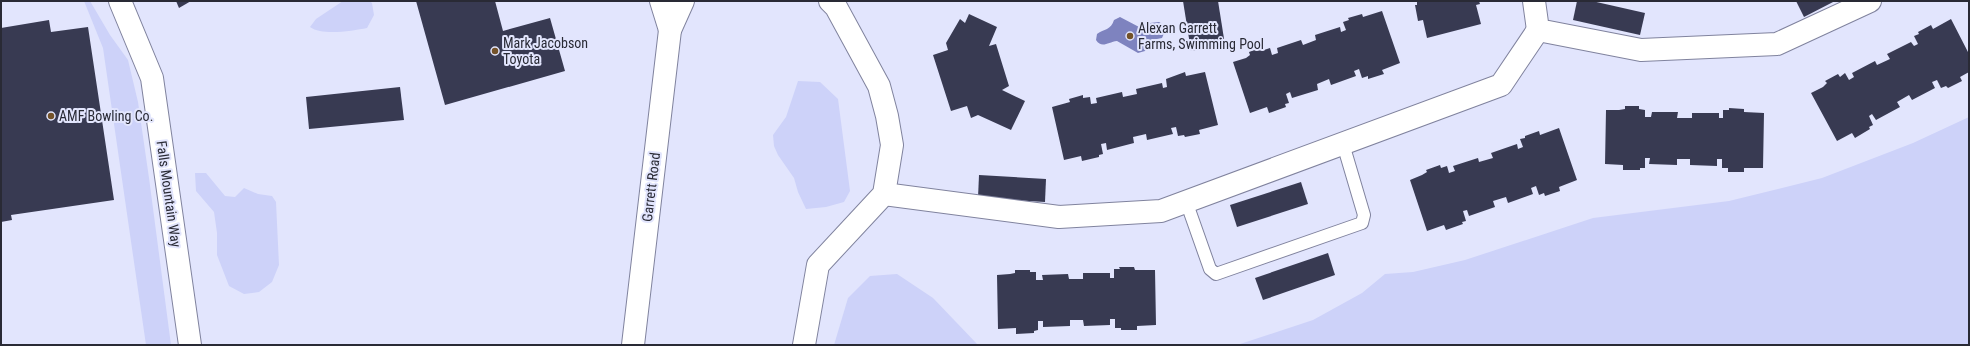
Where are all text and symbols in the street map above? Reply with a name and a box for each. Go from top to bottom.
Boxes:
place label: Alexan Garrett Farms, Swimming Pool [1138,20,1264,52]
marker: Alexan Garrett Farms, Swimming Pool [1125,31,1135,41]
place label: Mark Jacobson Toyota [503,35,588,67]
marker: Mark Jacobson Toyota [490,46,500,56]
place label: AMF Bowling Co. [59,108,153,124]
marker: AMF Bowling Co. [46,111,56,121]
street label: Falls Mountain Way [154,140,184,248]
street label: Garrett Road [639,152,663,222]

